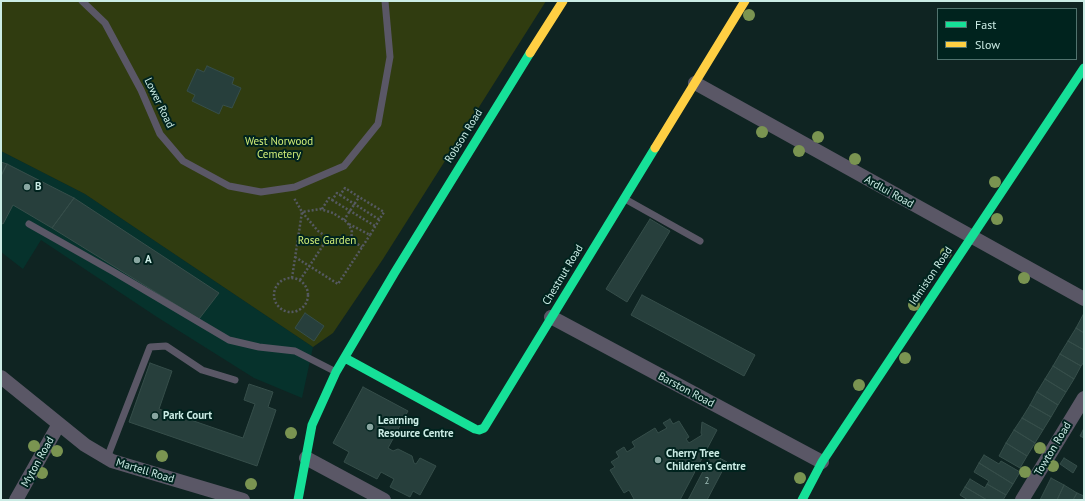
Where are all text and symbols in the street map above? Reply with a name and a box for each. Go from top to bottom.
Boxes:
legend [937,8,1077,60]
text: Fast [975,17,996,32]
text: Slow [975,37,1000,52]
street label: Lower Road [141,76,177,130]
street label: Robson Road [442,107,486,165]
park label: West Norwood Cemetery [245,135,313,161]
street label: Ardlui Road [862,173,916,211]
place label: B [35,180,42,194]
marker: B [22,182,32,192]
park label: Rose Garden [298,234,356,248]
street label: Chestnut Road [540,242,586,308]
street label: Idmiston Road [907,244,955,308]
place label: A [145,253,152,267]
marker: A [132,255,142,265]
street label: Barston Road [656,370,716,410]
place label: Park Court [163,409,212,423]
marker: Park Court [150,411,160,421]
place label: Learning Resource Centre [378,414,454,440]
street label: Towton Road [1032,420,1074,478]
marker: Learning Resource Centre [365,422,375,432]
street label: Myton Road [19,434,57,490]
place label: Cherry Tree Children's Centre [666,447,746,473]
marker: Cherry Tree Children's Centre [653,455,663,465]
street label: Martell Road [114,456,176,486]
house number: 2 [705,476,709,486]

